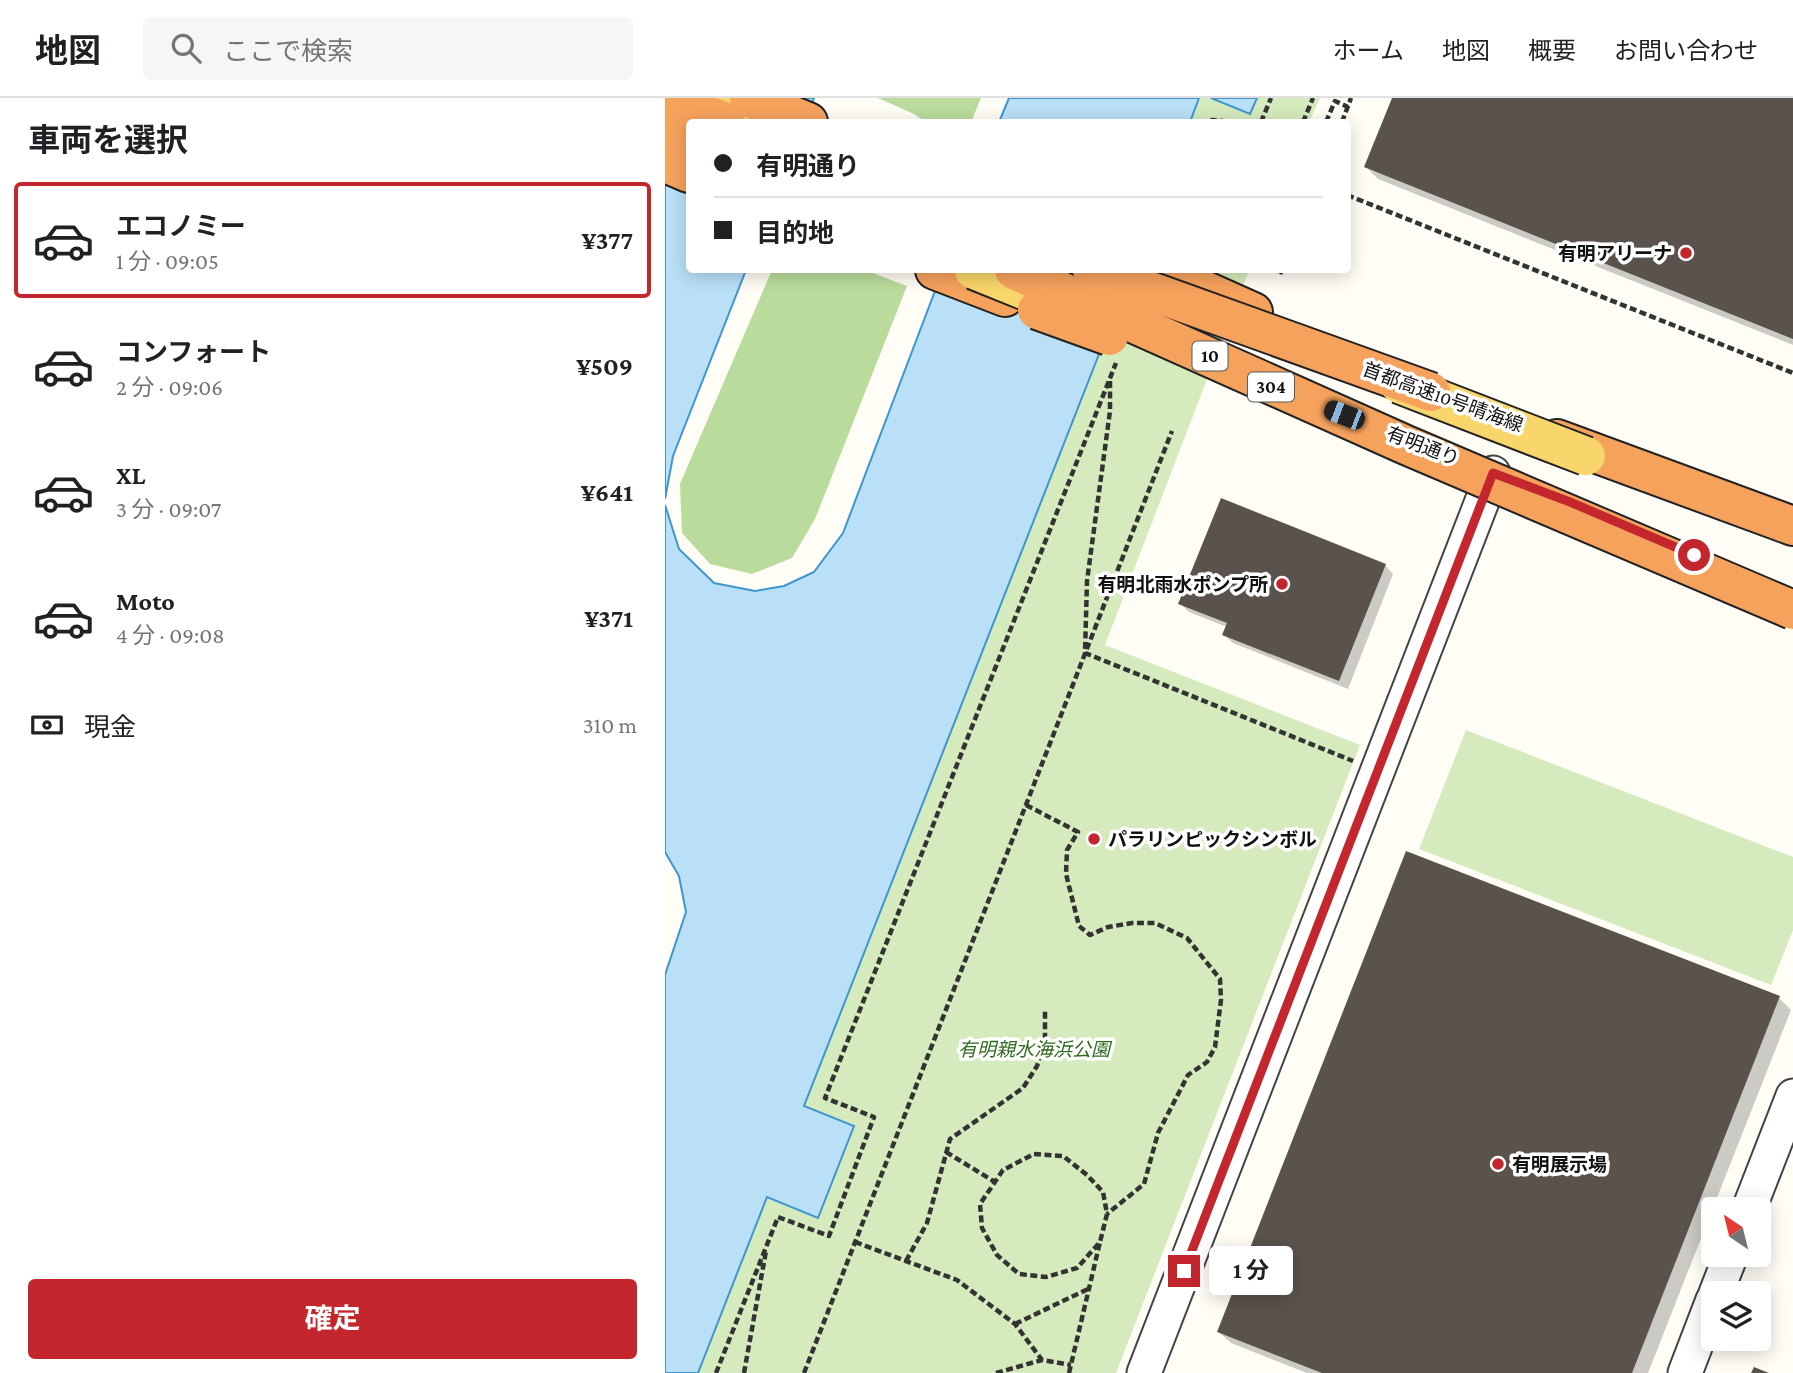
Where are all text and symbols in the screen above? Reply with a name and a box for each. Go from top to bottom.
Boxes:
search box [143,17,633,80]
icon: search [167,29,205,67]
text: 地図 [35,32,101,69]
text: ここで検索 [223,37,353,66]
text: ホーム [1333,37,1404,64]
text: 地図 [1442,37,1490,64]
text: 概要 [1528,37,1576,64]
text: お問い合わせ [1614,37,1758,64]
text: 車両を選択 [28,122,188,158]
text: 有明通り [756,152,860,181]
icon: car [32,209,95,272]
text: エコノミー [116,212,246,241]
text: 目的地 [756,219,834,248]
text: ¥377 [582,226,633,255]
place label: 有明アリーナ [1558,243,1672,264]
marker: 有明アリーナ [1678,245,1694,261]
text: 1 分 · 09:05 [116,248,219,274]
icon: car [32,335,95,398]
text: コンフォート [116,338,271,367]
road number: 10 [1193,342,1227,370]
text: ¥509 [576,352,633,381]
street label: 首都高速10号晴海線 [1360,358,1526,436]
road number: 304 [1248,372,1294,402]
text: 2 分 · 09:06 [116,374,223,400]
car [1321,398,1368,432]
street label: 有明通り [1384,423,1462,469]
icon: car [32,461,95,524]
text: XL [116,461,145,490]
text: ¥641 [581,478,633,507]
text: 3 分 · 09:07 [116,496,221,522]
route start [1678,539,1710,571]
place label: 有明北雨水ポンプ所 [1098,574,1268,595]
marker: 有明北雨水ポンプ所 [1274,576,1290,592]
icon: car [32,587,95,650]
text: Moto [116,587,175,616]
text: ¥371 [584,604,633,633]
text: 4 分 · 09:08 [116,622,225,648]
icon: cash [28,706,66,744]
text: 310 m [583,712,637,738]
text: 現金 [84,713,136,742]
place label: パラリンピックシンボル [1108,829,1317,850]
marker: パラリンピックシンボル [1086,831,1102,847]
park label: 有明親水海浜公園 [958,1039,1113,1060]
place label: 有明展示場 [1512,1154,1607,1175]
marker: 有明展示場 [1490,1156,1506,1172]
north arrow [1701,1197,1771,1267]
map controls [1701,1197,1771,1351]
callout: 1 分 [1209,1246,1293,1296]
route end [1168,1255,1200,1287]
text: 1 分 [1233,1257,1269,1283]
button: 確定 [28,1279,637,1359]
button: layers [1701,1281,1771,1351]

